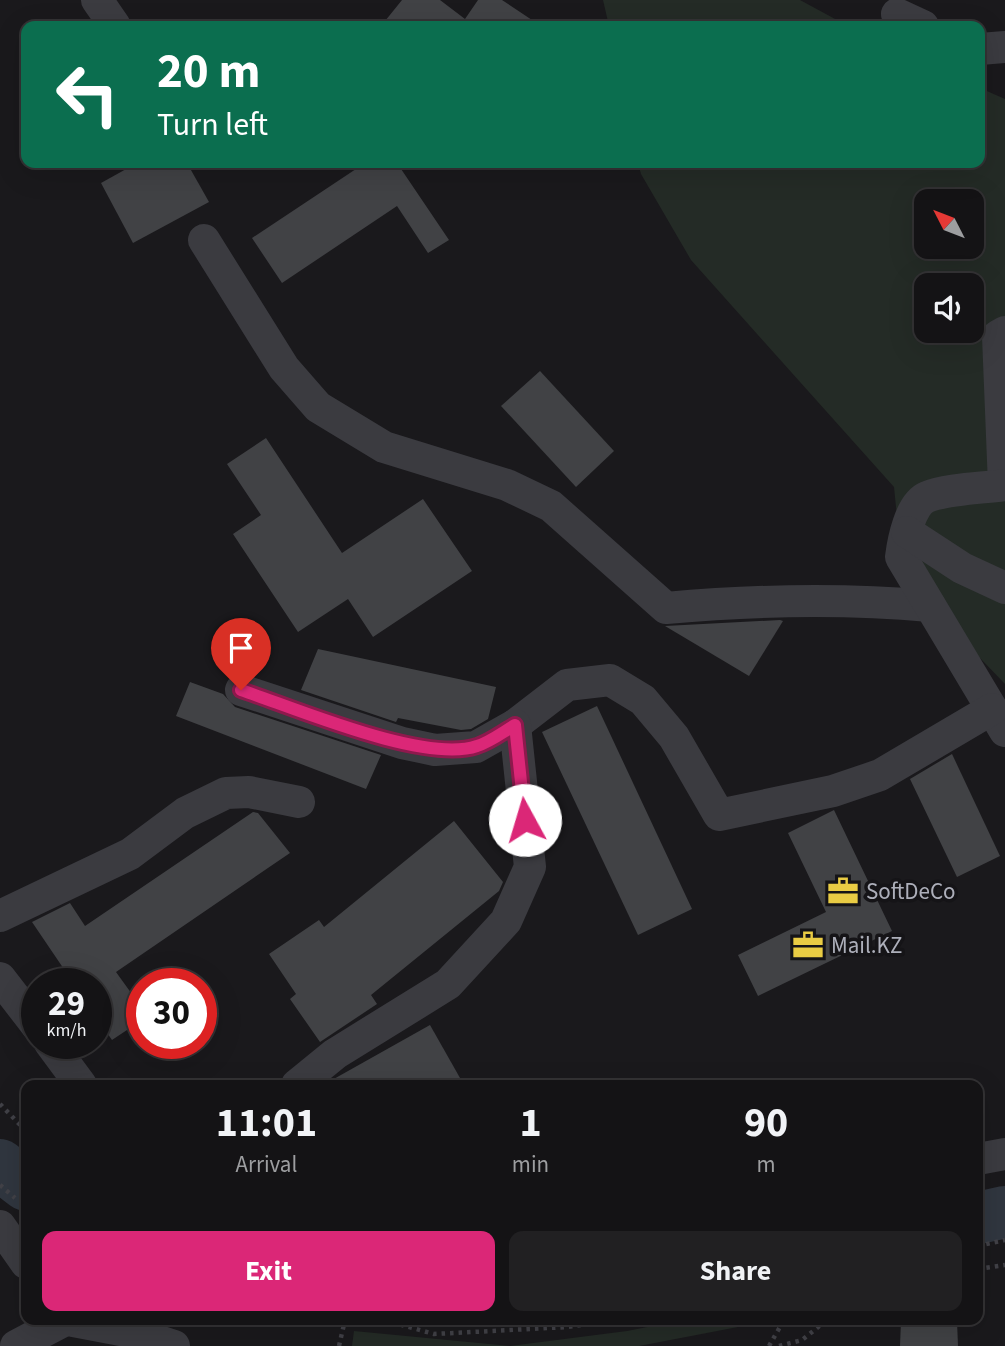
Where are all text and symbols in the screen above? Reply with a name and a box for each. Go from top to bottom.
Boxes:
text: 20 m [157,37,261,107]
icon: left [42,49,133,140]
text: Turn left [157,102,268,148]
north arrow [914,189,984,259]
map controls [914,189,984,343]
button: sound [914,273,984,343]
pin [211,618,271,690]
icon: arrive [222,629,260,667]
position arrow [488,783,562,857]
office icon: SoftDeCo [826,874,860,908]
place label: SoftDeCo [866,875,956,908]
office icon: Mail.KZ [791,928,825,962]
place label: Mail.KZ [831,929,902,962]
speed limit sign: 30 [126,968,217,1059]
text: 29 [48,979,85,1029]
text: km/h [47,1018,86,1043]
text: 11:01 [216,1093,317,1153]
text: 1 [519,1093,542,1153]
text: 90 [744,1093,788,1153]
text: Arrival [235,1148,297,1181]
text: min [512,1148,549,1181]
text: m [757,1148,776,1181]
button: Exit [42,1231,495,1311]
button: Share [509,1231,962,1311]

